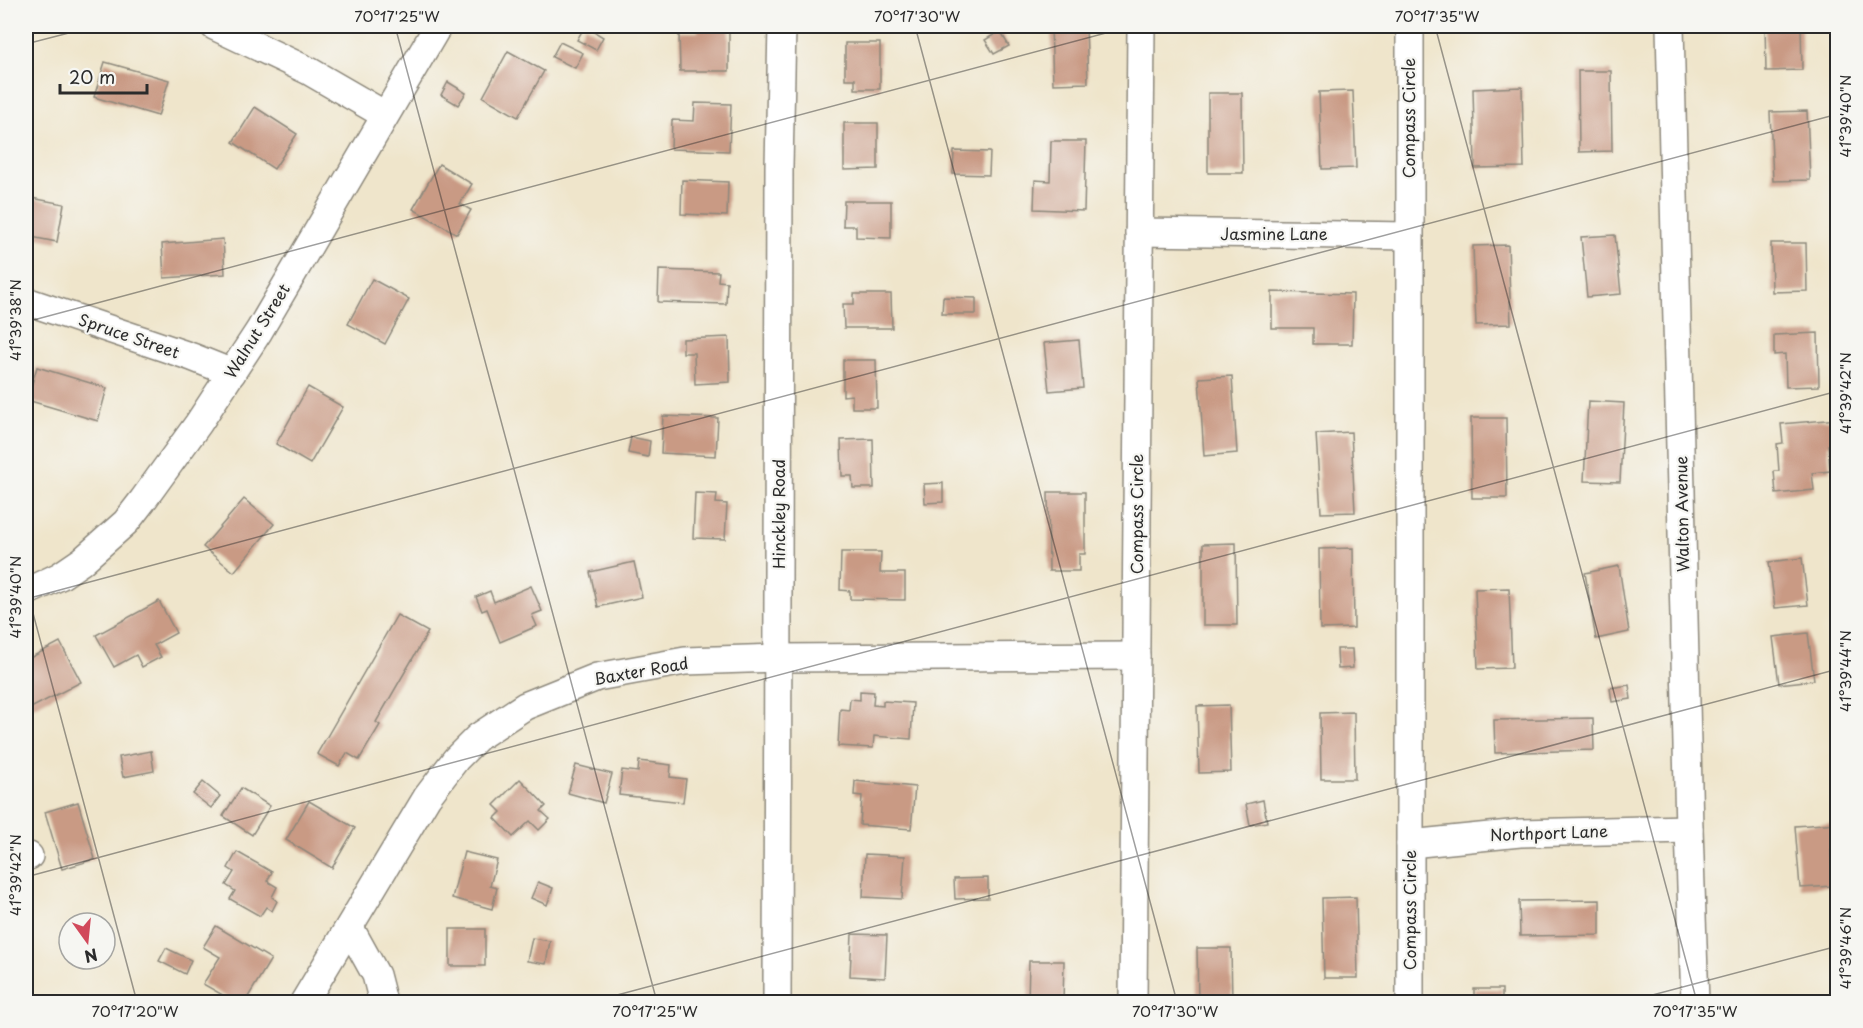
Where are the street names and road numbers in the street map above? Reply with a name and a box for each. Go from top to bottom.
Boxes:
street label: Compass Circle [1396,58,1420,178]
street label: Jasmine Lane [1220,221,1328,245]
street label: Walnut Street [217,278,295,383]
street label: Spruce Street [76,307,183,364]
street label: Compass Circle [1124,454,1148,574]
street label: Walton Avenue [1668,455,1694,572]
street label: Hinckley Road [766,459,790,569]
street label: Baxter Road [592,650,690,690]
street label: Northport Lane [1490,818,1608,846]
street label: Compass Circle [1397,850,1421,970]

